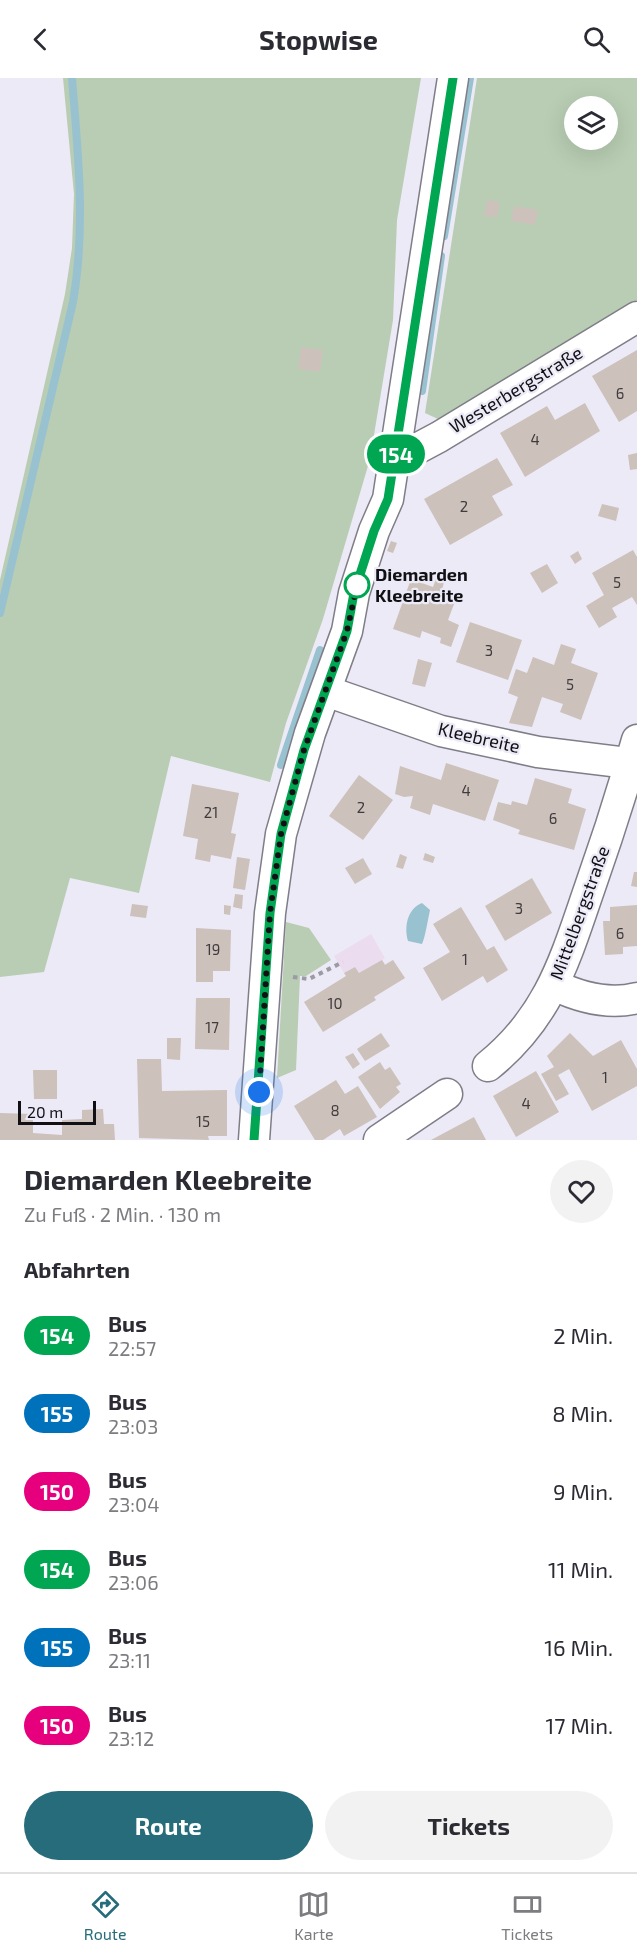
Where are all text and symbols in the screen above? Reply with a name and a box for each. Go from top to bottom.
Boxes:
icon: back [24,23,57,56]
text: Stopwise [259,23,378,55]
icon: search [580,23,613,56]
map controls [564,96,618,150]
button: layers [564,96,618,150]
street label: Westerbergstraße [445,341,586,438]
house number: 6 [616,384,624,402]
house number: 4 [530,430,540,448]
line badge: 154 [362,434,430,473]
text: 154 [379,442,413,467]
house number: 2 [460,497,468,515]
place label: Diemarden Kleebreite [375,563,468,606]
marker: Diemarden Kleebreite [344,572,370,598]
house number: 5 [613,573,621,591]
house number: 3 [485,641,493,659]
house number: 5 [566,675,574,693]
street label: Kleebreite [436,717,522,757]
house number: 4 [461,781,471,799]
house number: 2 [357,798,365,816]
house number: 21 [204,803,218,821]
house number: 6 [549,809,557,827]
street label: Mittelbergstraße [545,843,614,983]
house number: 3 [515,899,523,917]
house number: 6 [616,924,624,942]
house number: 19 [206,940,220,958]
house number: 1 [462,950,468,968]
house number: 10 [327,994,343,1012]
house number: 17 [205,1018,219,1036]
house number: 1 [602,1068,608,1086]
your location [244,1077,274,1107]
house number: 4 [521,1094,531,1112]
scale bar [18,1098,96,1126]
house number: 8 [330,1101,340,1119]
text: 20 m [27,1102,63,1121]
house number: 15 [196,1112,210,1130]
button: heart [550,1160,613,1223]
text: Diemarden Kleebreite [24,1162,312,1196]
text: Zu Fuß · 2 Min. · 130 m [24,1202,221,1226]
text: Abfahrten [24,1256,130,1282]
text: Bus [108,1310,147,1336]
text: 2 Min. [553,1322,613,1348]
text: 154 [40,1323,74,1348]
text: 22:57 [108,1336,156,1360]
text: Bus [108,1388,147,1414]
text: 8 Min. [552,1400,613,1426]
text: 155 [41,1401,73,1426]
text: 23:03 [108,1414,158,1438]
text: Bus [108,1466,147,1492]
text: 9 Min. [553,1478,613,1504]
text: 150 [40,1479,74,1504]
text: 23:04 [108,1492,159,1516]
text: Bus [108,1544,147,1570]
text: 11 Min. [548,1556,613,1582]
text: 154 [40,1557,74,1582]
text: 23:06 [108,1570,159,1594]
text: Bus [108,1622,147,1648]
text: 16 Min. [544,1634,613,1660]
text: 155 [41,1635,73,1660]
text: 23:11 [108,1648,151,1672]
text: Bus [108,1700,147,1726]
text: 17 Min. [546,1712,613,1738]
text: 150 [40,1713,74,1738]
text: 23:12 [108,1726,154,1750]
button: Route [24,1791,313,1860]
button: Tickets [325,1791,613,1860]
tab: Route [84,1888,127,1943]
tab: Karte [294,1888,334,1943]
tab: Tickets [501,1888,553,1943]

